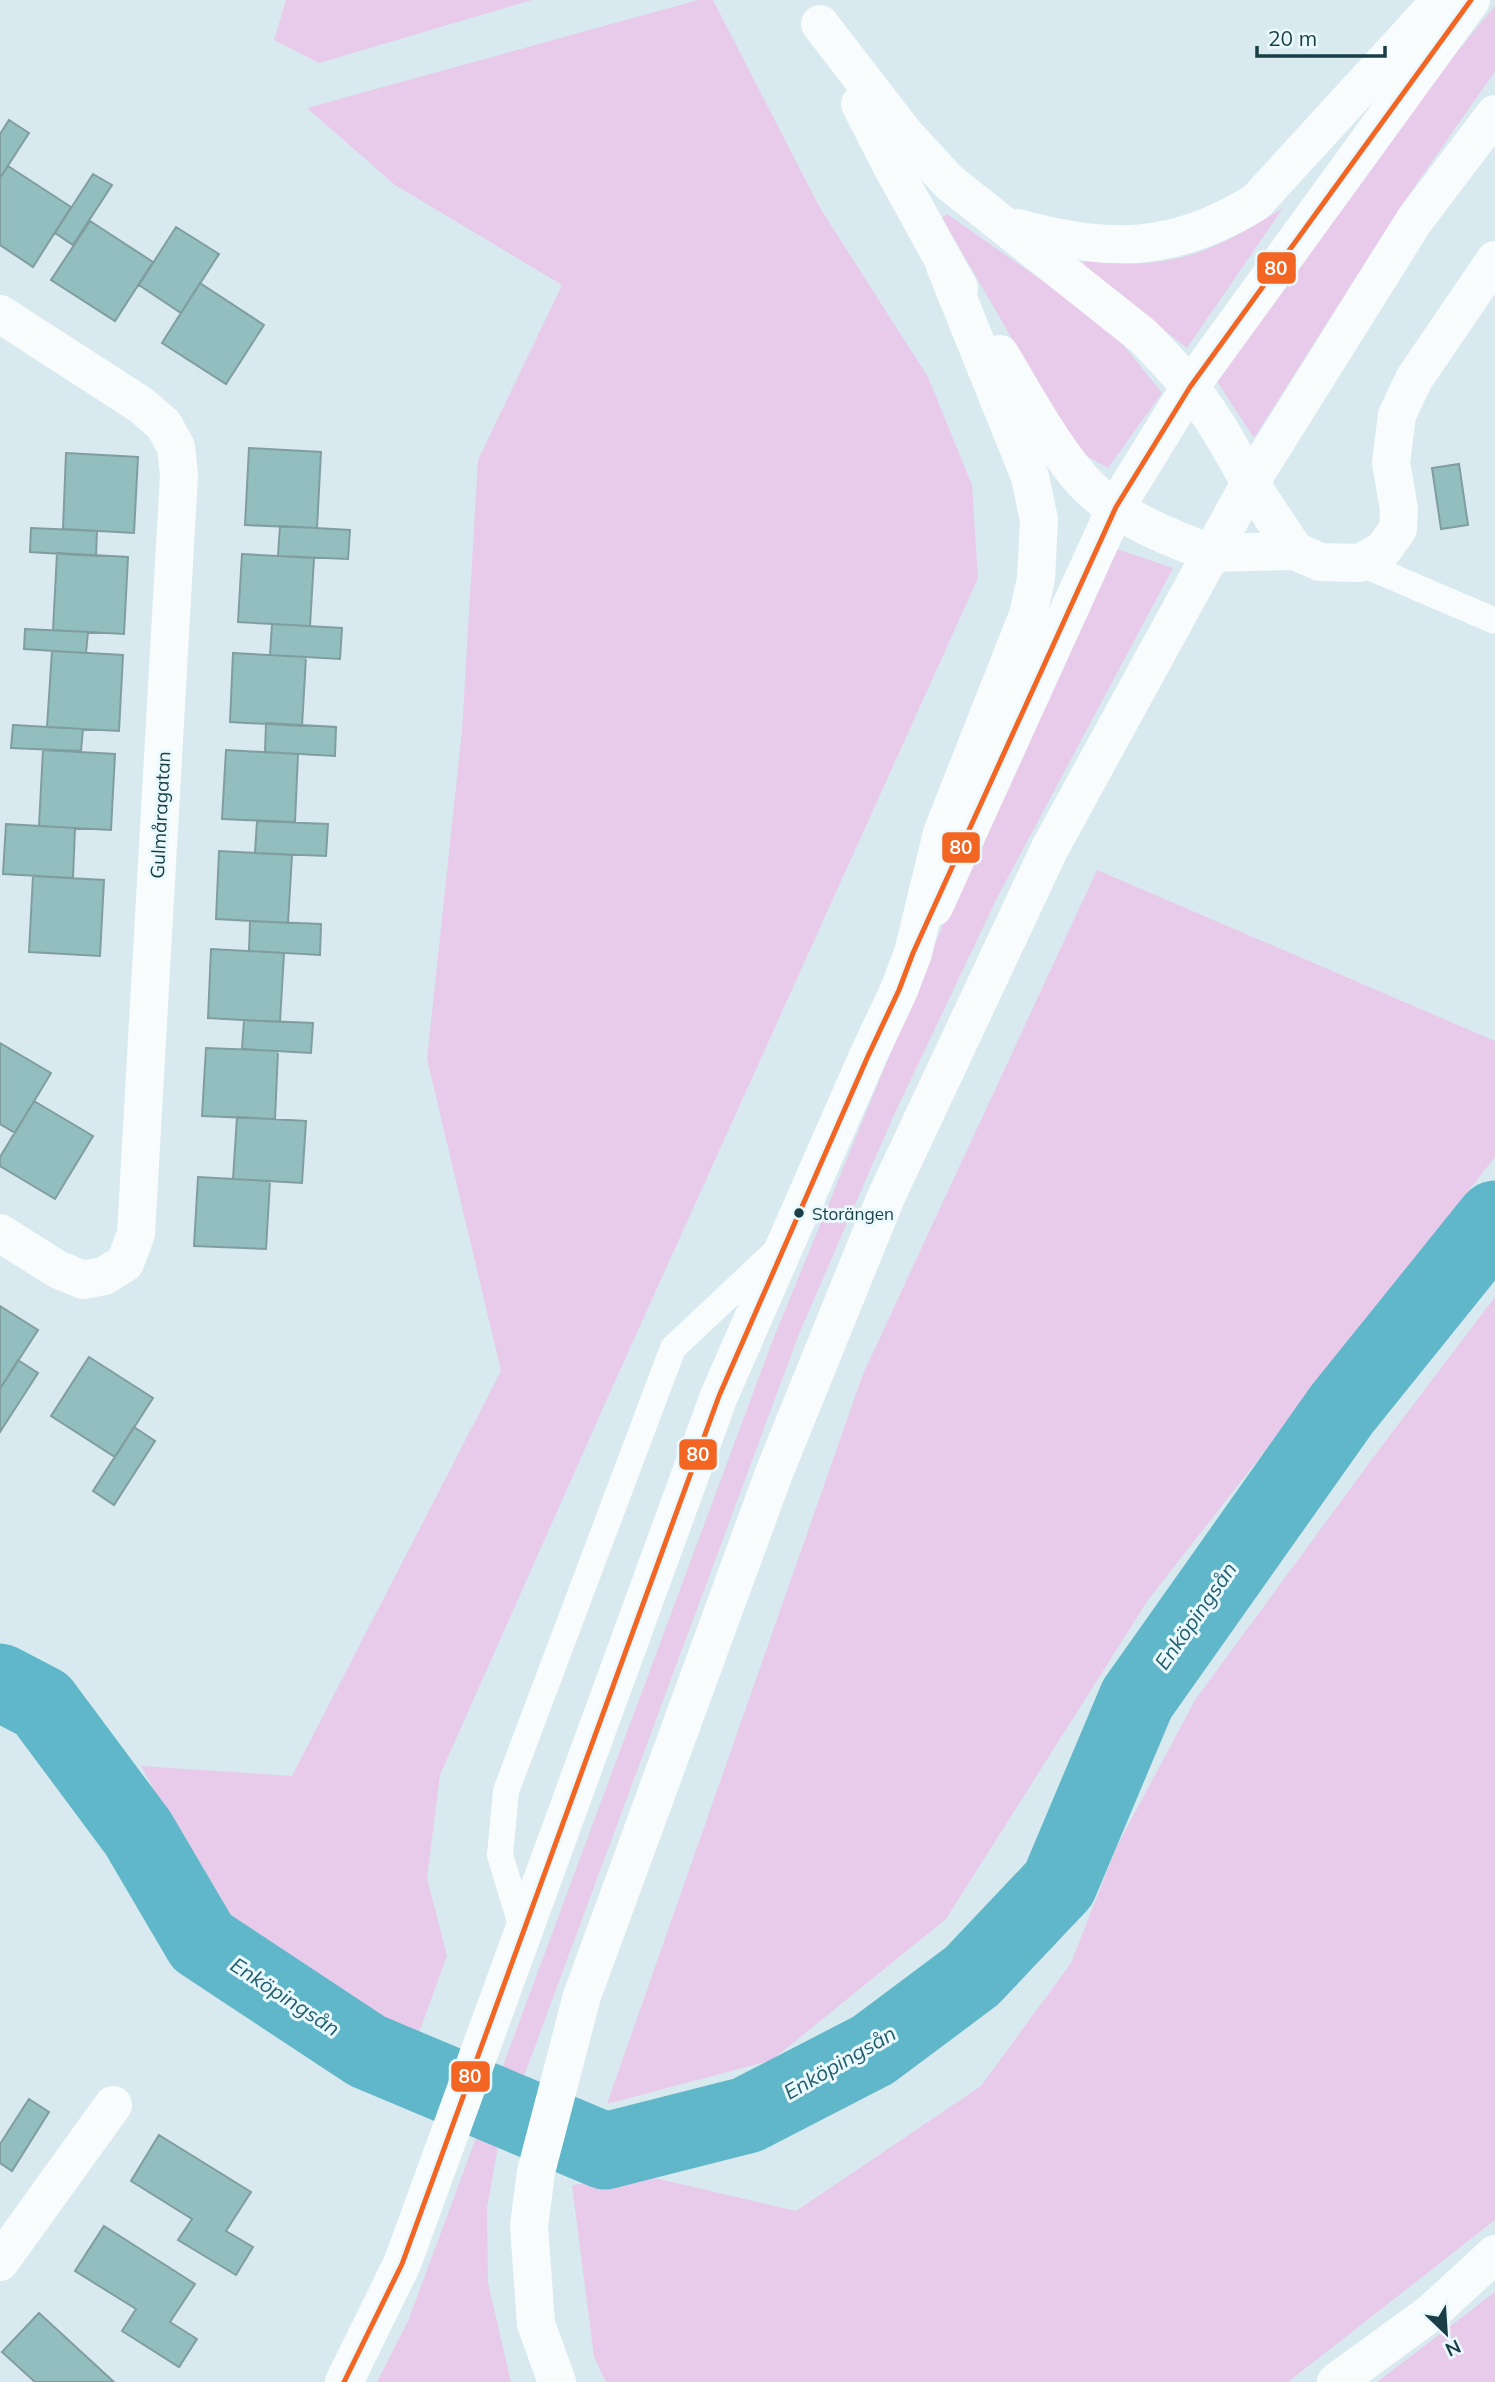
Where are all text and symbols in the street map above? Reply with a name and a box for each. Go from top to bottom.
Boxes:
scale bar [1257,14,1385,58]
text: 20 m [1268,25,1317,51]
line badge: 80 [1256,251,1297,285]
text: 80 [1265,256,1287,280]
street label: Gulmåragatan [145,751,175,879]
line badge: 80 [941,831,981,864]
text: 80 [950,835,972,859]
place label: Storängen [812,1203,894,1224]
marker: Storängen [792,1206,806,1220]
line badge: 80 [678,1438,718,1471]
text: 80 [687,1442,709,1466]
water label: Enköpingsån [1149,1557,1242,1674]
water label: Enköpingsån [226,1951,345,2041]
water label: Enköpingsån [779,2020,900,2105]
line badge: 80 [450,2060,491,2093]
text: 80 [459,2064,481,2088]
north arrow [1411,2298,1481,2368]
text: N [1442,2334,1465,2362]

